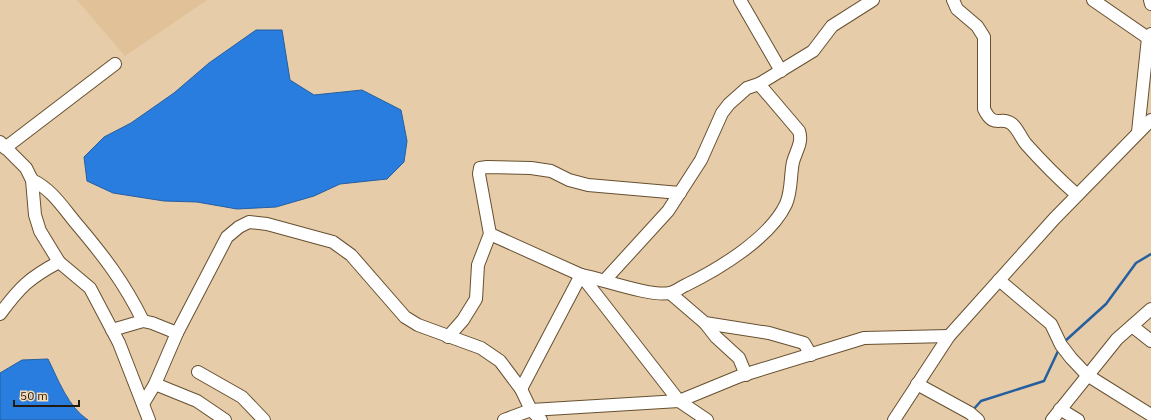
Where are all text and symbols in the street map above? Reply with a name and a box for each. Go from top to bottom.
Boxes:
scale bar [14,382,79,408]
text: 50 m [20,388,48,403]

